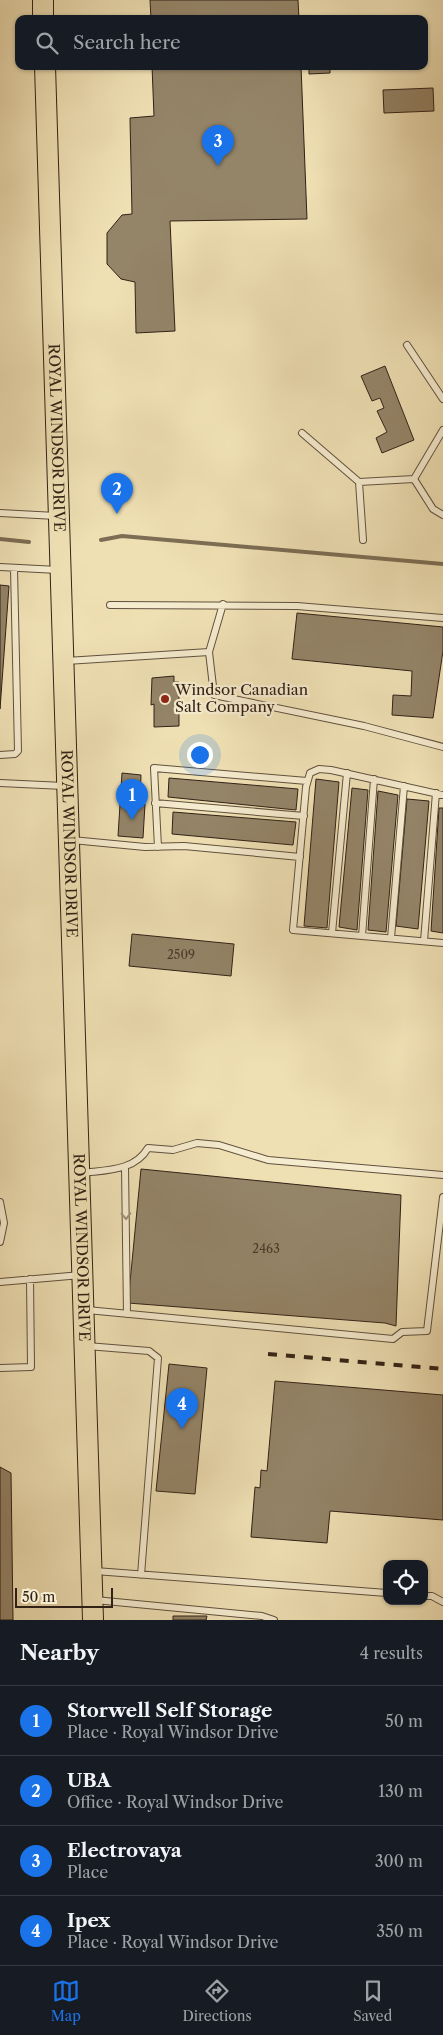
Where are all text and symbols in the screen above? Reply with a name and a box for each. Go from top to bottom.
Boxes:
search box [15,15,428,70]
icon: search [33,29,61,57]
text: Search here [73,31,181,54]
pin: 3 [202,125,234,166]
street label: ROYAL WINDSOR DRIVE [45,343,69,532]
pin: 2 [101,473,133,514]
place label: Windsor Canadian Salt Company [174,680,309,716]
marker: Windsor Canadian Salt Company [159,693,171,705]
your location [187,742,213,768]
street label: ROYAL WINDSOR DRIVE [57,749,82,938]
pin: 1 [116,779,148,820]
house number: 2509 [167,947,195,962]
street label: ROYAL WINDSOR DRIVE [70,1153,94,1342]
one-way arrow [121,1212,131,1220]
house number: 2463 [252,1241,280,1256]
pin: 4 [166,1388,198,1429]
map controls [383,1560,428,1605]
button: locate [383,1560,428,1605]
scale bar [15,1585,112,1608]
text: 50 m [22,1588,55,1606]
text: Nearby [20,1640,99,1665]
text: 4 results [360,1643,423,1663]
text: Storwell Self Storage [67,1699,272,1722]
text: 1 [32,1711,40,1731]
text: 50 m [385,1711,423,1731]
text: Place · Royal Windsor Drive [67,1722,279,1742]
text: UBA [67,1769,111,1792]
text: 2 [31,1781,41,1801]
text: 130 m [378,1781,423,1801]
text: Office · Royal Windsor Drive [67,1792,284,1812]
text: Electrovaya [67,1839,182,1862]
text: 3 [31,1851,41,1871]
text: 300 m [375,1851,423,1871]
text: Place [67,1862,108,1882]
text: Ipex [67,1909,110,1932]
text: 4 [31,1921,41,1941]
text: 350 m [376,1921,423,1941]
text: Place · Royal Windsor Drive [67,1932,279,1952]
tab: Map [51,1977,81,2025]
tab: Directions [182,1977,252,2025]
tab: Saved [353,1977,392,2025]

